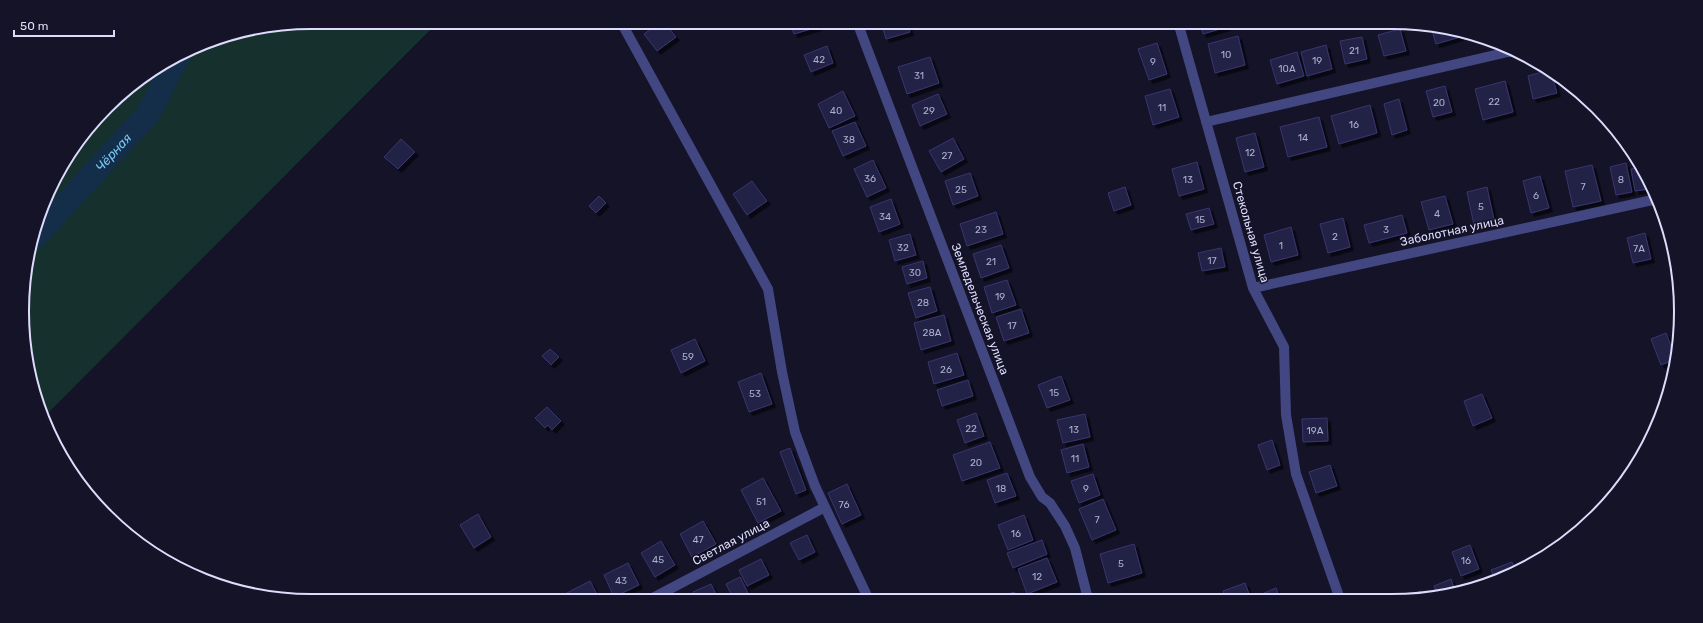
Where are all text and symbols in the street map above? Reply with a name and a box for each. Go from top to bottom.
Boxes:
scale bar [14,12,114,38]
text: 50 m [20,19,48,33]
house number: 21 [1349,45,1359,57]
house number: 10 [1221,49,1231,61]
house number: 42 [813,54,825,66]
house number: 19 [1312,55,1322,67]
house number: 9 [1150,56,1156,68]
house number: 10А [1278,63,1296,75]
house number: 31 [914,70,924,82]
house number: 22 [1488,96,1500,108]
house number: 20 [1433,97,1445,109]
house number: 11 [1158,102,1166,114]
house number: 40 [830,105,842,117]
house number: 29 [923,105,935,117]
house number: 16 [1349,119,1359,131]
water label: Чёрная [92,130,134,175]
house number: 14 [1298,132,1308,144]
house number: 38 [843,134,855,146]
house number: 12 [1245,147,1255,159]
house number: 27 [942,150,953,162]
house number: 36 [864,173,876,185]
house number: 13 [1183,174,1193,186]
house number: 8 [1618,174,1624,186]
street label: Стекольная улица [1230,180,1272,284]
house number: 7 [1580,181,1586,193]
house number: 25 [955,184,967,196]
house number: 6 [1533,190,1539,202]
house number: 5 [1478,201,1484,213]
house number: 4 [1434,208,1440,220]
house number: 34 [879,211,891,223]
street label: Заболотная улица [1399,213,1505,249]
house number: 15 [1195,214,1205,226]
house number: 23 [975,224,987,236]
house number: 3 [1383,224,1389,236]
house number: 2 [1332,231,1338,243]
house number: 1 [1279,240,1283,252]
street label: Земледельческая улица [948,241,1012,377]
house number: 32 [897,242,909,254]
house number: 7А [1633,243,1645,255]
house number: 17 [1207,255,1217,267]
house number: 21 [986,256,996,268]
house number: 30 [909,267,921,279]
house number: 19 [995,291,1005,303]
house number: 28 [917,297,929,309]
house number: 17 [1007,320,1017,332]
house number: 28А [923,327,942,339]
house number: 59 [682,351,694,363]
house number: 26 [940,364,952,376]
house number: 15 [1049,387,1059,399]
house number: 53 [749,388,761,400]
house number: 22 [965,423,977,435]
house number: 13 [1069,424,1079,436]
house number: 19А [1307,425,1324,437]
house number: 11 [1071,453,1079,465]
house number: 20 [970,457,982,469]
house number: 18 [996,483,1006,495]
house number: 9 [1083,483,1089,495]
house number: 51 [756,496,766,508]
house number: 76 [839,499,849,511]
house number: 7 [1094,514,1100,526]
street label: Светлая улица [690,516,772,568]
house number: 16 [1011,528,1021,540]
house number: 47 [692,534,704,546]
house number: 45 [652,554,664,566]
house number: 16 [1461,555,1471,567]
house number: 5 [1118,558,1124,570]
house number: 12 [1032,571,1042,583]
house number: 43 [615,575,627,587]

